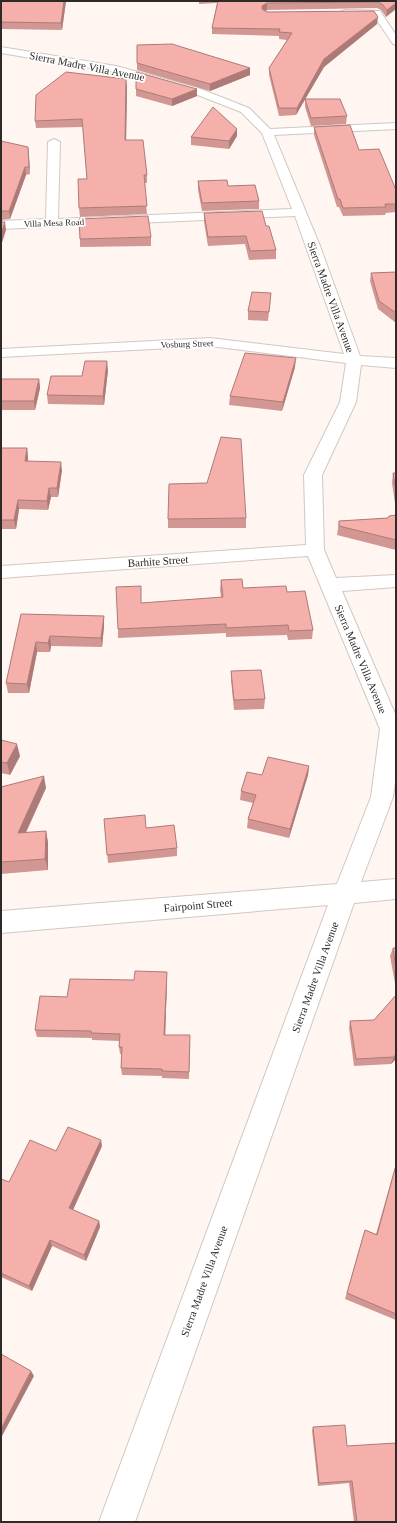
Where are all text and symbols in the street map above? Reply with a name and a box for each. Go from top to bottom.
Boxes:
street label: Sierra Madre Villa Avenue [28,49,146,83]
street label: Villa Mesa Road [24,217,85,229]
street label: Sierra Madre Villa Avenue [305,240,357,354]
street label: Vosburg Street [160,338,214,350]
street label: Barhite Street [127,553,189,569]
street label: Sierra Madre Villa Avenue [333,603,389,715]
street label: Fairpoint Street [163,896,233,914]
street label: Sierra Madre Villa Avenue [289,920,341,1034]
street label: Sierra Madre Villa Avenue [178,1224,230,1338]

